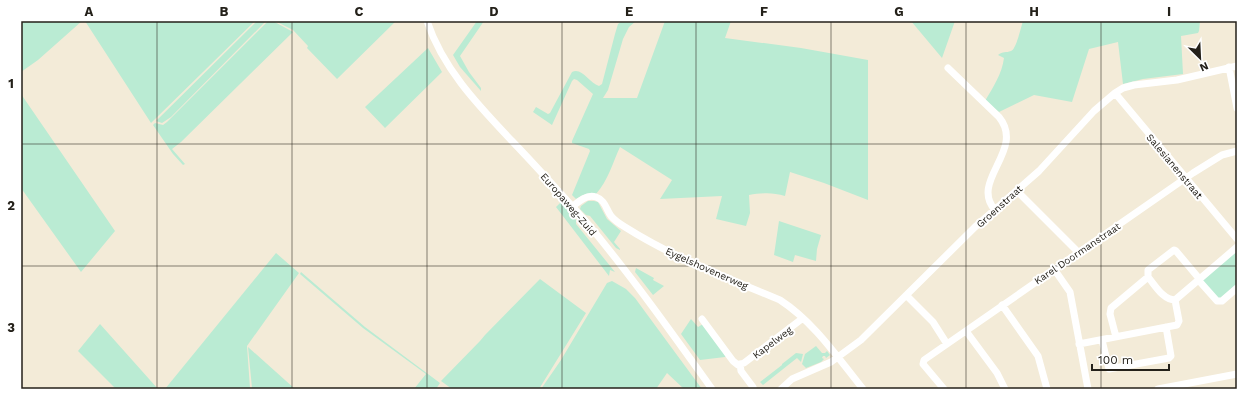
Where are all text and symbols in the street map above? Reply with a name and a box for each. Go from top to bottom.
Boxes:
text: A [85,4,94,19]
text: B [220,4,229,19]
text: C [355,4,364,19]
text: D [489,4,499,19]
text: E [625,4,633,19]
text: F [760,4,768,19]
text: G [894,4,904,19]
text: H [1029,4,1039,19]
text: I [1167,4,1171,19]
north arrow [1180,38,1220,78]
text: N [1197,59,1210,74]
text: 1 [8,76,14,91]
street label: Salesianenstraat [1144,132,1205,202]
street label: Europaweg-Zuid [538,171,599,238]
street label: Groenstraat [974,182,1025,230]
text: 2 [7,198,15,213]
street label: Karel Doormanstraat [1032,220,1123,286]
street label: Eygelshovenerweg [664,245,750,292]
text: 3 [7,320,15,335]
street label: Kapelweg [750,324,795,361]
scale bar [1092,346,1169,372]
text: 100 m [1098,353,1133,367]

